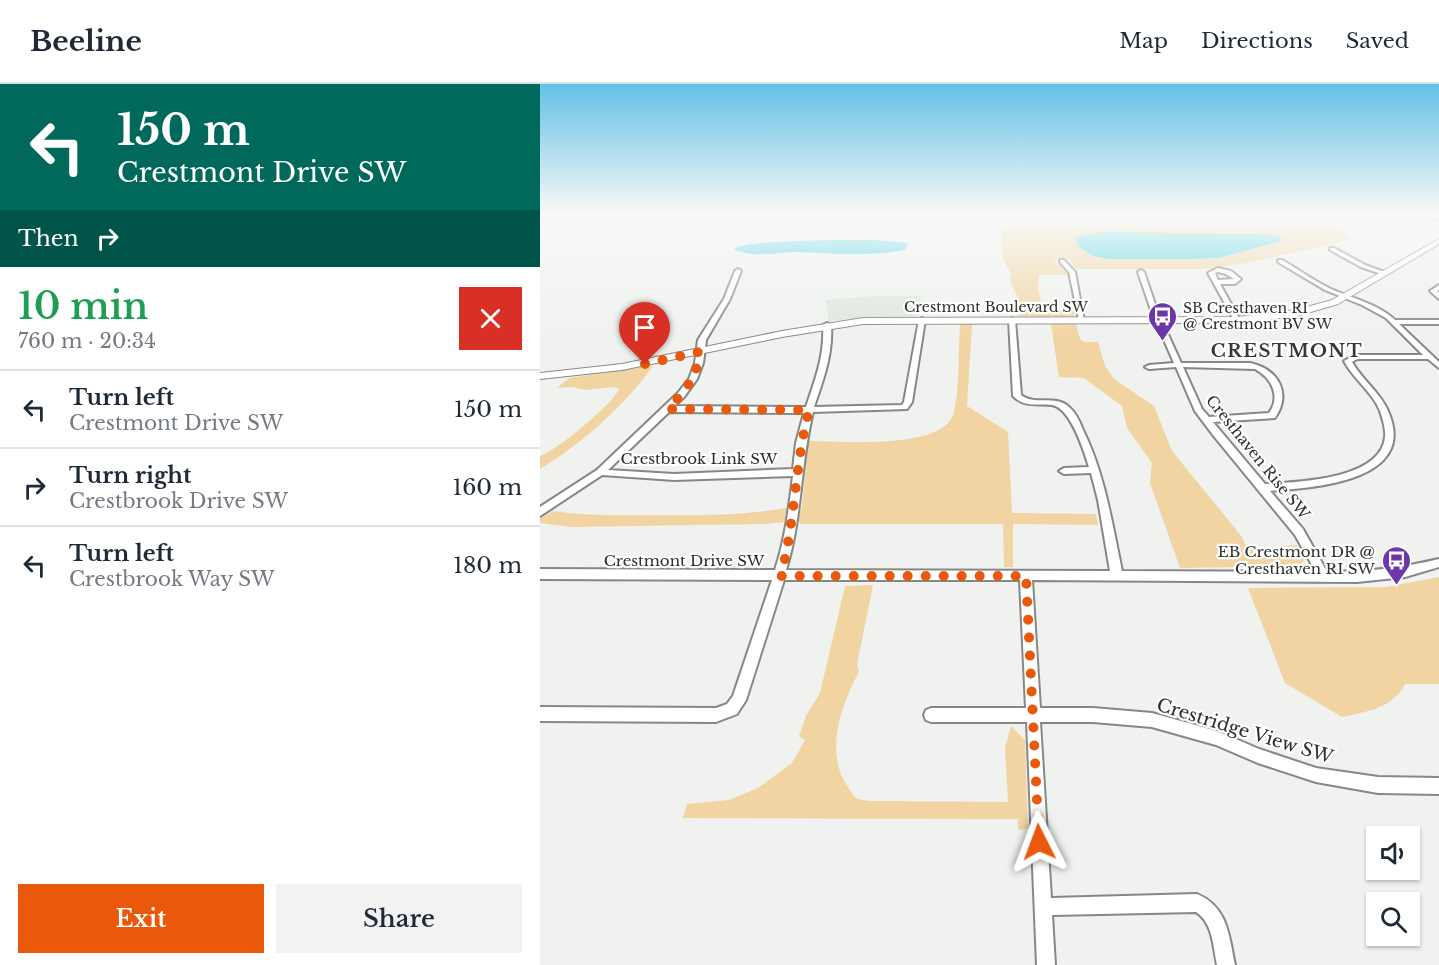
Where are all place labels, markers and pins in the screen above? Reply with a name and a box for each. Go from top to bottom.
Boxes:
place label: SB Cresthaven RI @ Crestmont BV SW [1183,299,1333,333]
bus stop icon: SB Cresthaven RI @ Crestmont BV SW [1146,300,1178,342]
pin [619,302,670,364]
place label: EB Crestmont DR @ Cresthaven RI SW [1218,542,1375,578]
bus stop icon: EB Crestmont DR @ Cresthaven RI SW [1380,544,1412,586]

